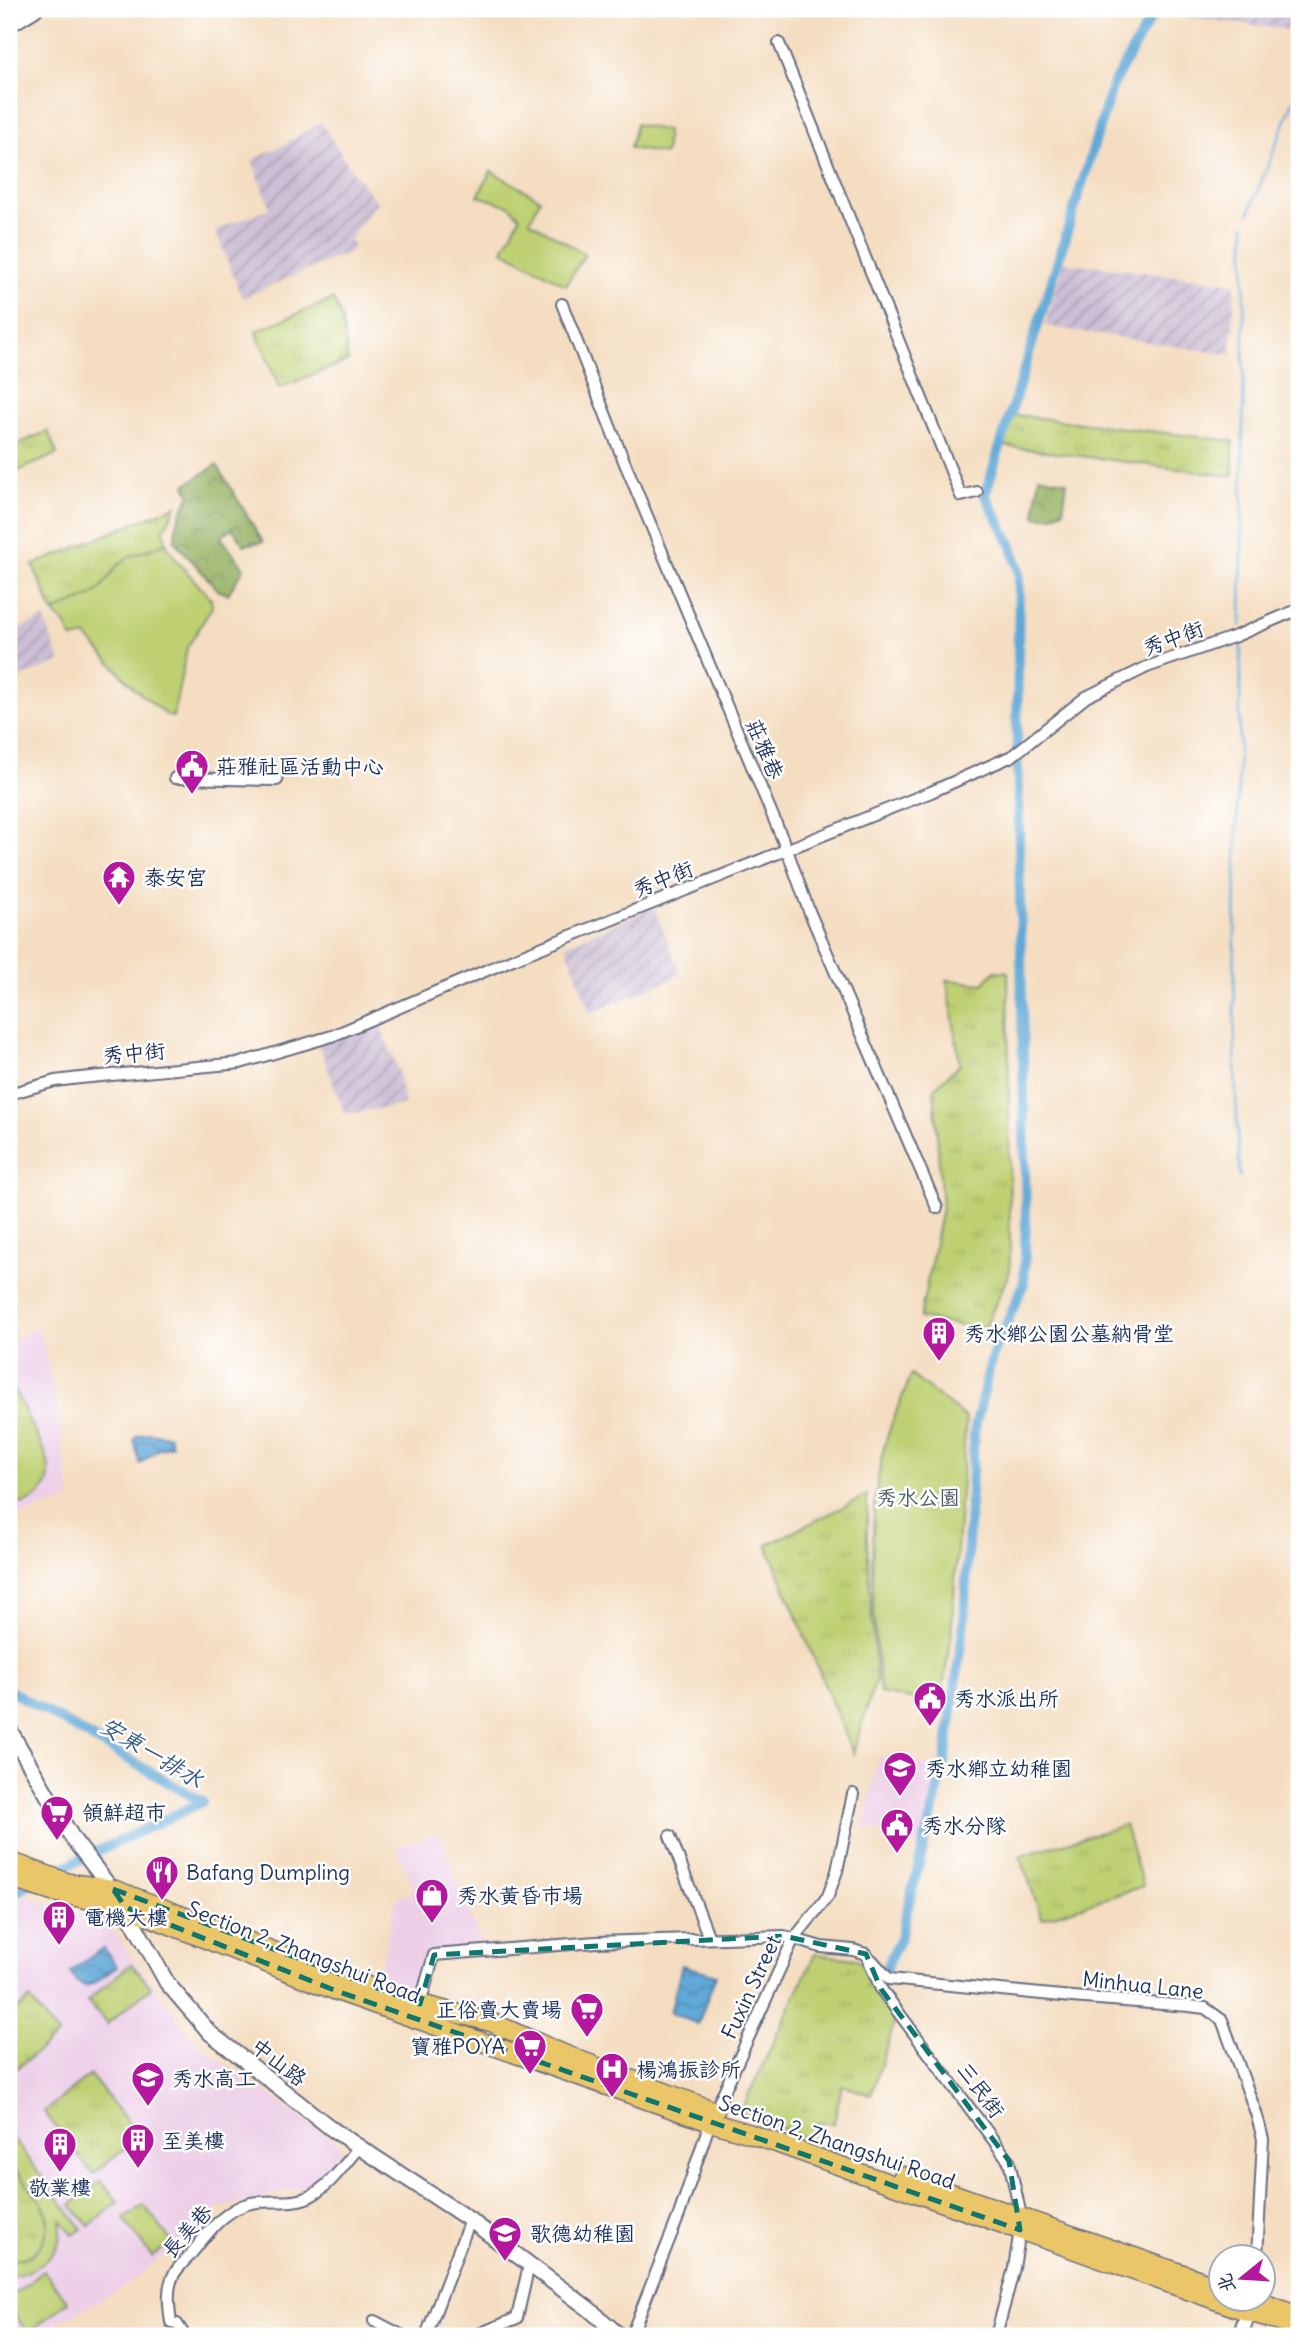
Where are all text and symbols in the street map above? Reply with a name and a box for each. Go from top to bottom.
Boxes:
street label: 秀中街 [1139,615,1207,661]
street label: 莊雅巷 [740,715,790,783]
public building icon: 莊雅社區活動中心 [173,747,211,796]
place label: 莊雅社區活動中心 [216,753,384,780]
street label: 秀中街 [629,855,697,903]
temple icon: 泰安宮 [100,858,138,907]
place label: 泰安宮 [144,864,207,891]
street label: 秀中街 [101,1037,167,1069]
building icon: 秀水鄉公園公墓納骨堂 [920,1314,958,1363]
place label: 秀水鄉公園公墓納骨堂 [964,1320,1174,1347]
park label: 秀水公園 [876,1484,960,1511]
public building icon: 秀水派出所 [911,1679,949,1728]
place label: 秀水派出所 [954,1685,1059,1712]
water label: 安東一排水 [95,1710,210,1795]
school or university icon: 秀水鄉立幼稚園 [881,1749,919,1798]
place label: 秀水鄉立幼稚園 [925,1755,1072,1782]
supermarket icon: 領鮮超市 [38,1793,76,1842]
place label: 領鮮超市 [82,1799,166,1826]
public building icon: 秀水分隊 [878,1806,916,1855]
place label: 秀水分隊 [922,1812,1006,1839]
restaurant icon: Bafang Dumpling [143,1853,181,1902]
place label: Bafang Dumpling [186,1859,350,1886]
shop icon: 秀水黃昏市場 [413,1876,451,1925]
place label: 秀水黃昏市場 [457,1882,583,1909]
street label: Section 2, Zhangshui Road [183,1895,425,2009]
building icon: 電機大樓 [40,1898,78,1947]
place label: 電機大樓 [84,1904,168,1931]
street label: Fuxin Street [715,1931,787,2043]
street label: Minhua Lane [1081,1965,1205,2005]
supermarket icon: 正俗賣大賣場 [568,1990,606,2039]
place label: 正俗賣大賣場 [436,1996,562,2023]
supermarket icon: 寶雅POYA [511,2027,549,2076]
street label: 中山路 [246,2032,312,2092]
place label: 寶雅POYA [410,2033,505,2060]
hospital icon: 楊鴻振診所 [593,2050,631,2099]
place label: 楊鴻振診所 [636,2056,741,2083]
street label: 三民街 [951,2057,1011,2123]
school or university icon: 秀水高工 [129,2059,167,2108]
place label: 秀水高工 [172,2065,256,2092]
street label: Section 2, Zhangshui Road [715,2089,959,2195]
building icon: 至美樓 [119,2121,157,2170]
building icon: 敬業樓 [41,2125,79,2174]
place label: 至美樓 [162,2127,225,2154]
place label: 敬業樓 [29,2174,92,2201]
street label: 長美巷 [156,2199,218,2263]
school or university icon: 歌德幼稚園 [486,2214,524,2263]
place label: 歌德幼稚園 [530,2220,635,2247]
north arrow [1206,2244,1276,2314]
text: 北 [1211,2271,1240,2296]

